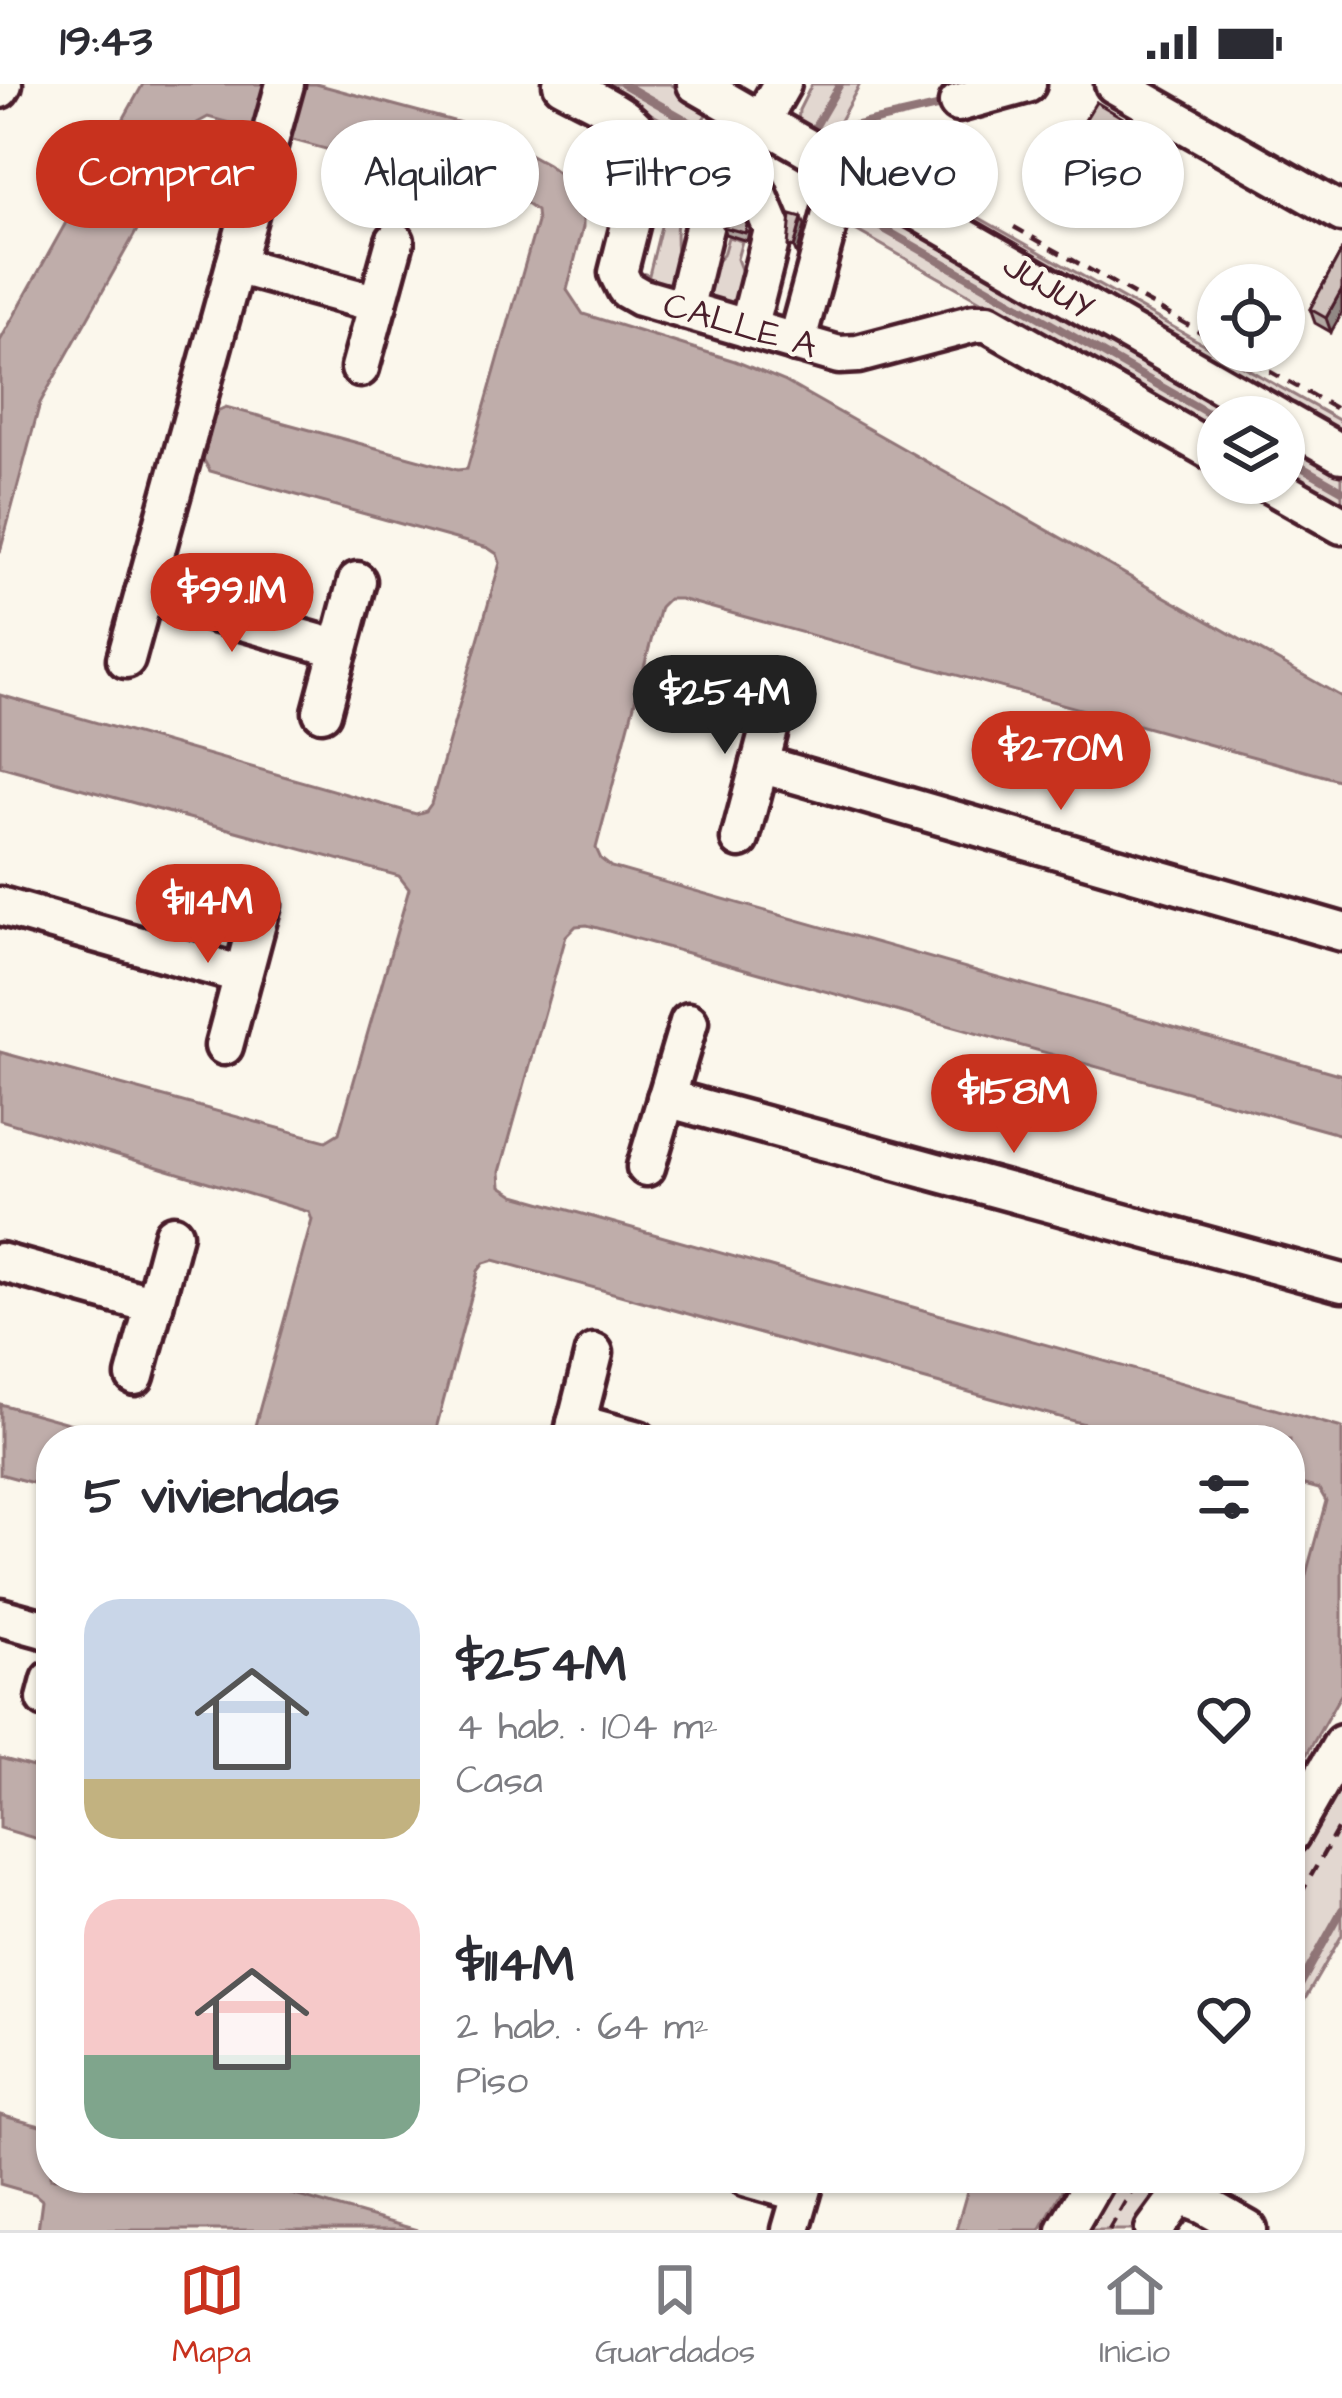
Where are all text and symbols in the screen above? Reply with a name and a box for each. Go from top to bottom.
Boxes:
text: 19:43 [60,11,152,73]
chip: Comprar [36,120,297,228]
chip: Alquilar [321,120,539,228]
chip: Filtros [563,120,774,228]
chip: Nuevo [798,120,998,228]
chip: Piso [1022,120,1184,228]
street label: JUJUY [993,240,1103,334]
map controls [1197,264,1305,504]
button: locate [1197,264,1305,372]
street label: CALLE A [657,280,823,372]
button: layers [1197,396,1305,504]
pin: $99.1M [134,553,330,655]
text: $99.1M [178,565,286,619]
pin: $254M [641,655,809,757]
text: $254M [660,667,790,721]
pin: $270M [977,711,1145,813]
text: $270M [999,723,1123,777]
pin: $114M [124,864,292,966]
text: $114M [163,876,253,930]
pin: $158M [930,1054,1098,1156]
text: $158M [958,1066,1070,1120]
text: 5 viviendas [84,1462,340,1533]
icon: filters [1191,1464,1257,1530]
text: $254M [456,1630,627,1701]
icon: home [180,1647,324,1791]
icon: heart [1191,1686,1257,1752]
text: 4 hab. · 104 m² [456,1701,718,1755]
text: Casa [456,1755,543,1809]
text: $114M [456,1930,574,2001]
icon: home [180,1947,324,2091]
icon: heart [1191,1986,1257,2052]
text: 2 hab. · 64 m² [456,2001,709,2055]
text: Piso [456,2055,528,2109]
tab: Mapa [172,2257,251,2375]
tab: Guardados [595,2257,755,2375]
tab: Inicio [1099,2257,1170,2375]

